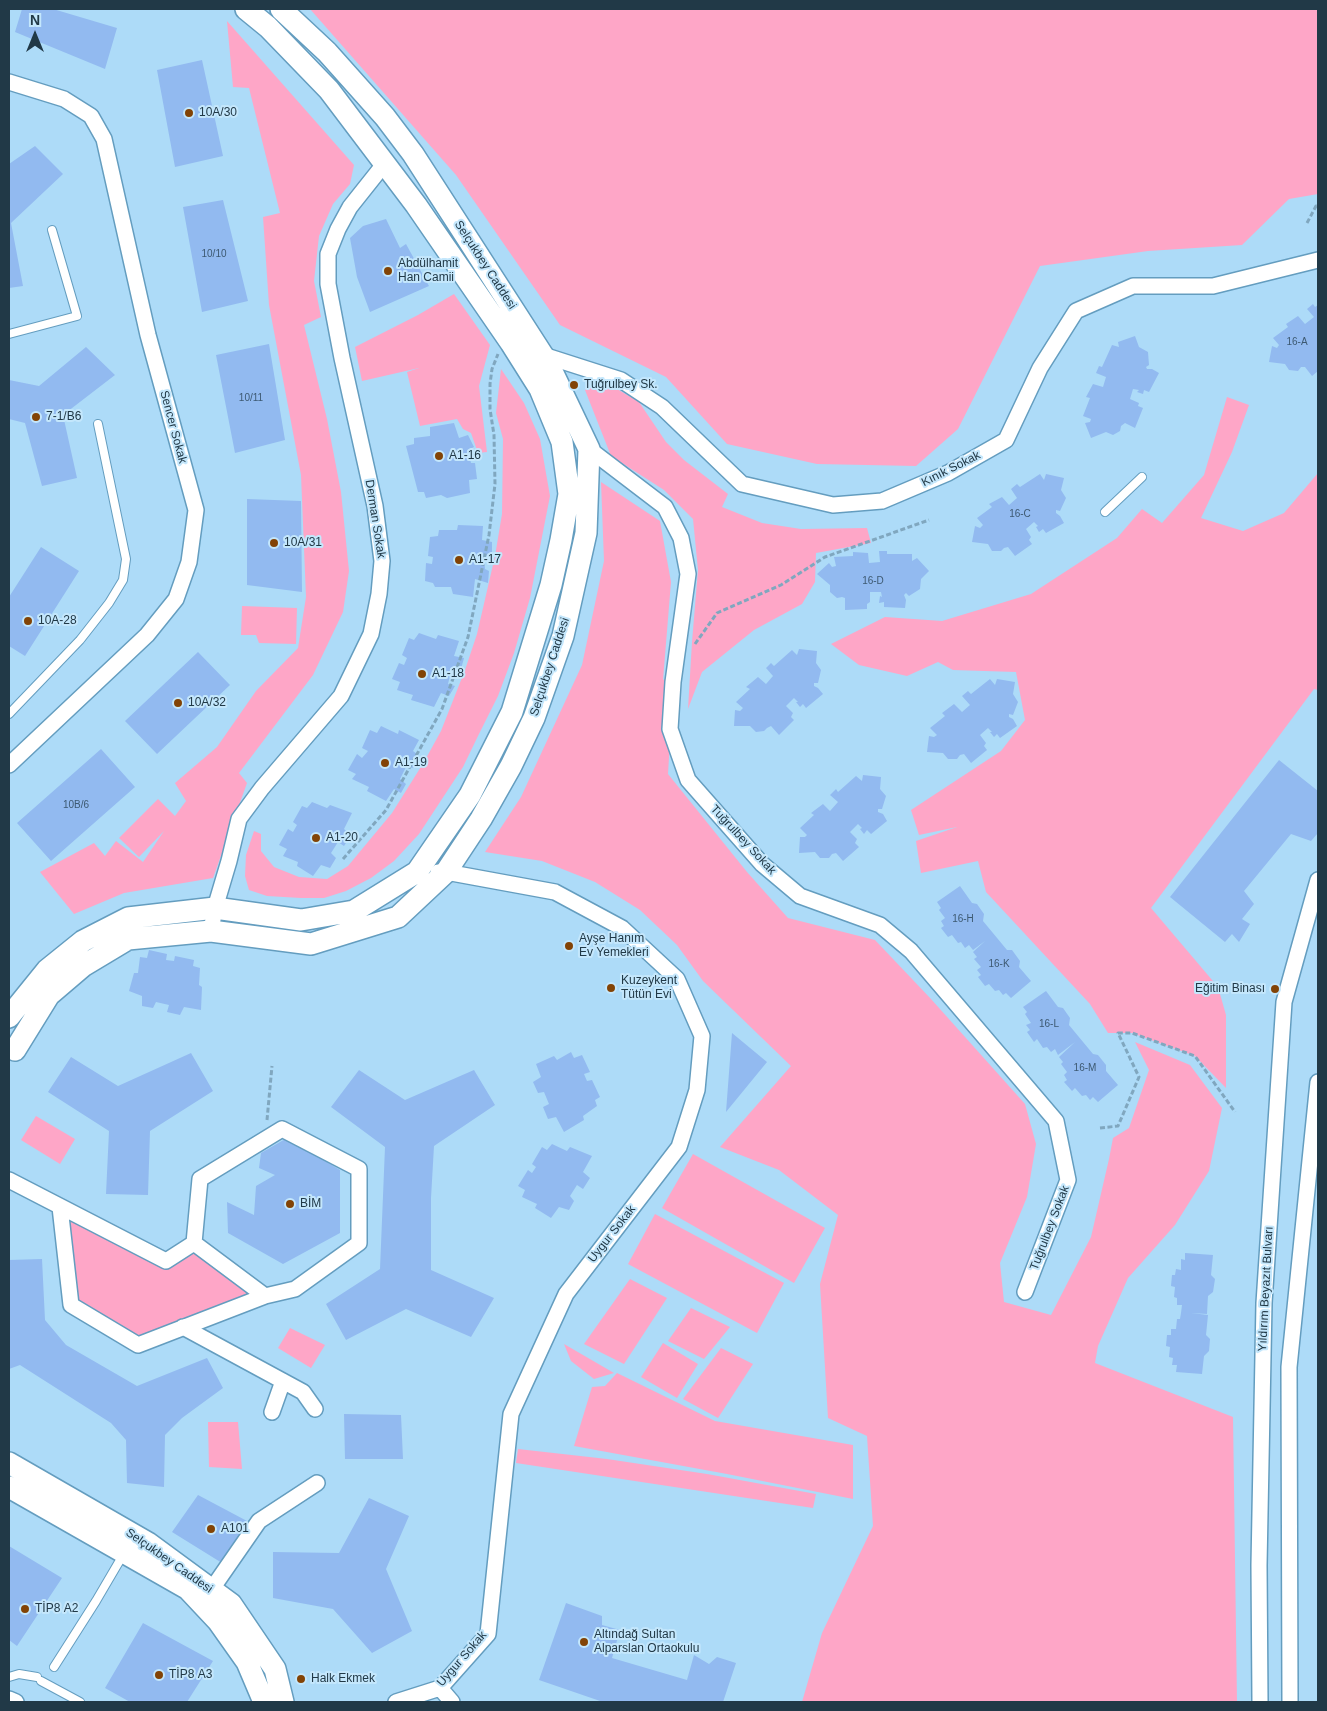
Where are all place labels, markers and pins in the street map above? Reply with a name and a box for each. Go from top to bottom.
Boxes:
place label: 10A/30 [199,106,237,120]
marker: 10A/30 [183,107,195,119]
place label: Abdülhamit Han Camii [398,257,458,285]
marker: Abdülhamit Han Camii [382,265,394,277]
place label: Tuğrulbey Sk. [584,378,658,392]
marker: Tuğrulbey Sk. [568,379,580,391]
place label: 7-1/B6 [46,410,81,424]
marker: 7-1/B6 [30,411,42,423]
place label: A1-16 [449,449,481,463]
marker: A1-16 [433,450,445,462]
place label: 10A/31 [284,536,322,550]
marker: 10A/31 [268,537,280,549]
place label: A1-17 [469,553,501,567]
marker: A1-17 [453,554,465,566]
place label: 10A-28 [38,614,77,628]
marker: 10A-28 [22,615,34,627]
place label: A1-18 [432,667,464,681]
marker: A1-18 [416,668,428,680]
place label: 10A/32 [188,696,226,710]
marker: 10A/32 [172,697,184,709]
place label: A1-19 [395,756,427,770]
marker: A1-19 [379,757,391,769]
place label: A1-20 [326,831,358,845]
marker: A1-20 [310,832,322,844]
place label: Ayşe Hanım Ev Yemekleri [579,932,649,960]
marker: Ayşe Hanım Ev Yemekleri [563,940,575,952]
place label: Kuzeykent Tütün Evi [621,974,677,1002]
marker: Kuzeykent Tütün Evi [605,982,617,994]
place label: Eğitim Binası [1195,982,1265,996]
marker: Eğitim Binası [1269,983,1281,995]
place label: BİM [300,1197,321,1211]
marker: BİM [284,1198,296,1210]
place label: A101 [221,1522,249,1536]
marker: A101 [205,1523,217,1535]
place label: TİP8 A2 [35,1602,78,1616]
marker: TİP8 A2 [19,1603,31,1615]
place label: Altındağ Sultan Alparslan Ortaokulu [594,1628,699,1656]
marker: Altındağ Sultan Alparslan Ortaokulu [578,1636,590,1648]
place label: TİP8 A3 [169,1668,212,1682]
marker: TİP8 A3 [153,1669,165,1681]
place label: Halk Ekmek [311,1672,375,1686]
marker: Halk Ekmek [295,1673,307,1685]

